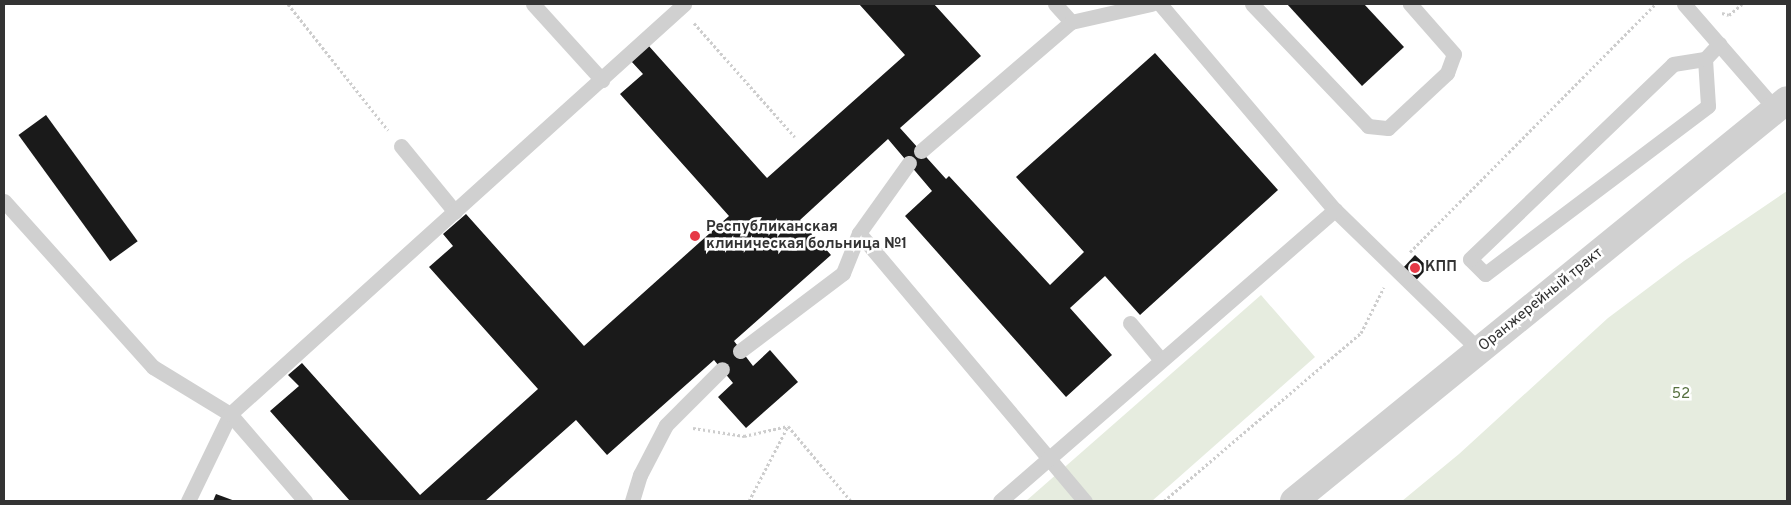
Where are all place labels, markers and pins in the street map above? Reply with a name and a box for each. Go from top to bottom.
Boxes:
place label: Республиканская клиническая больница №1 [706,218,907,253]
marker: Республиканская клиническая больница №1 [688,229,702,243]
place label: КПП [1425,259,1457,277]
marker: КПП [1409,262,1421,274]

